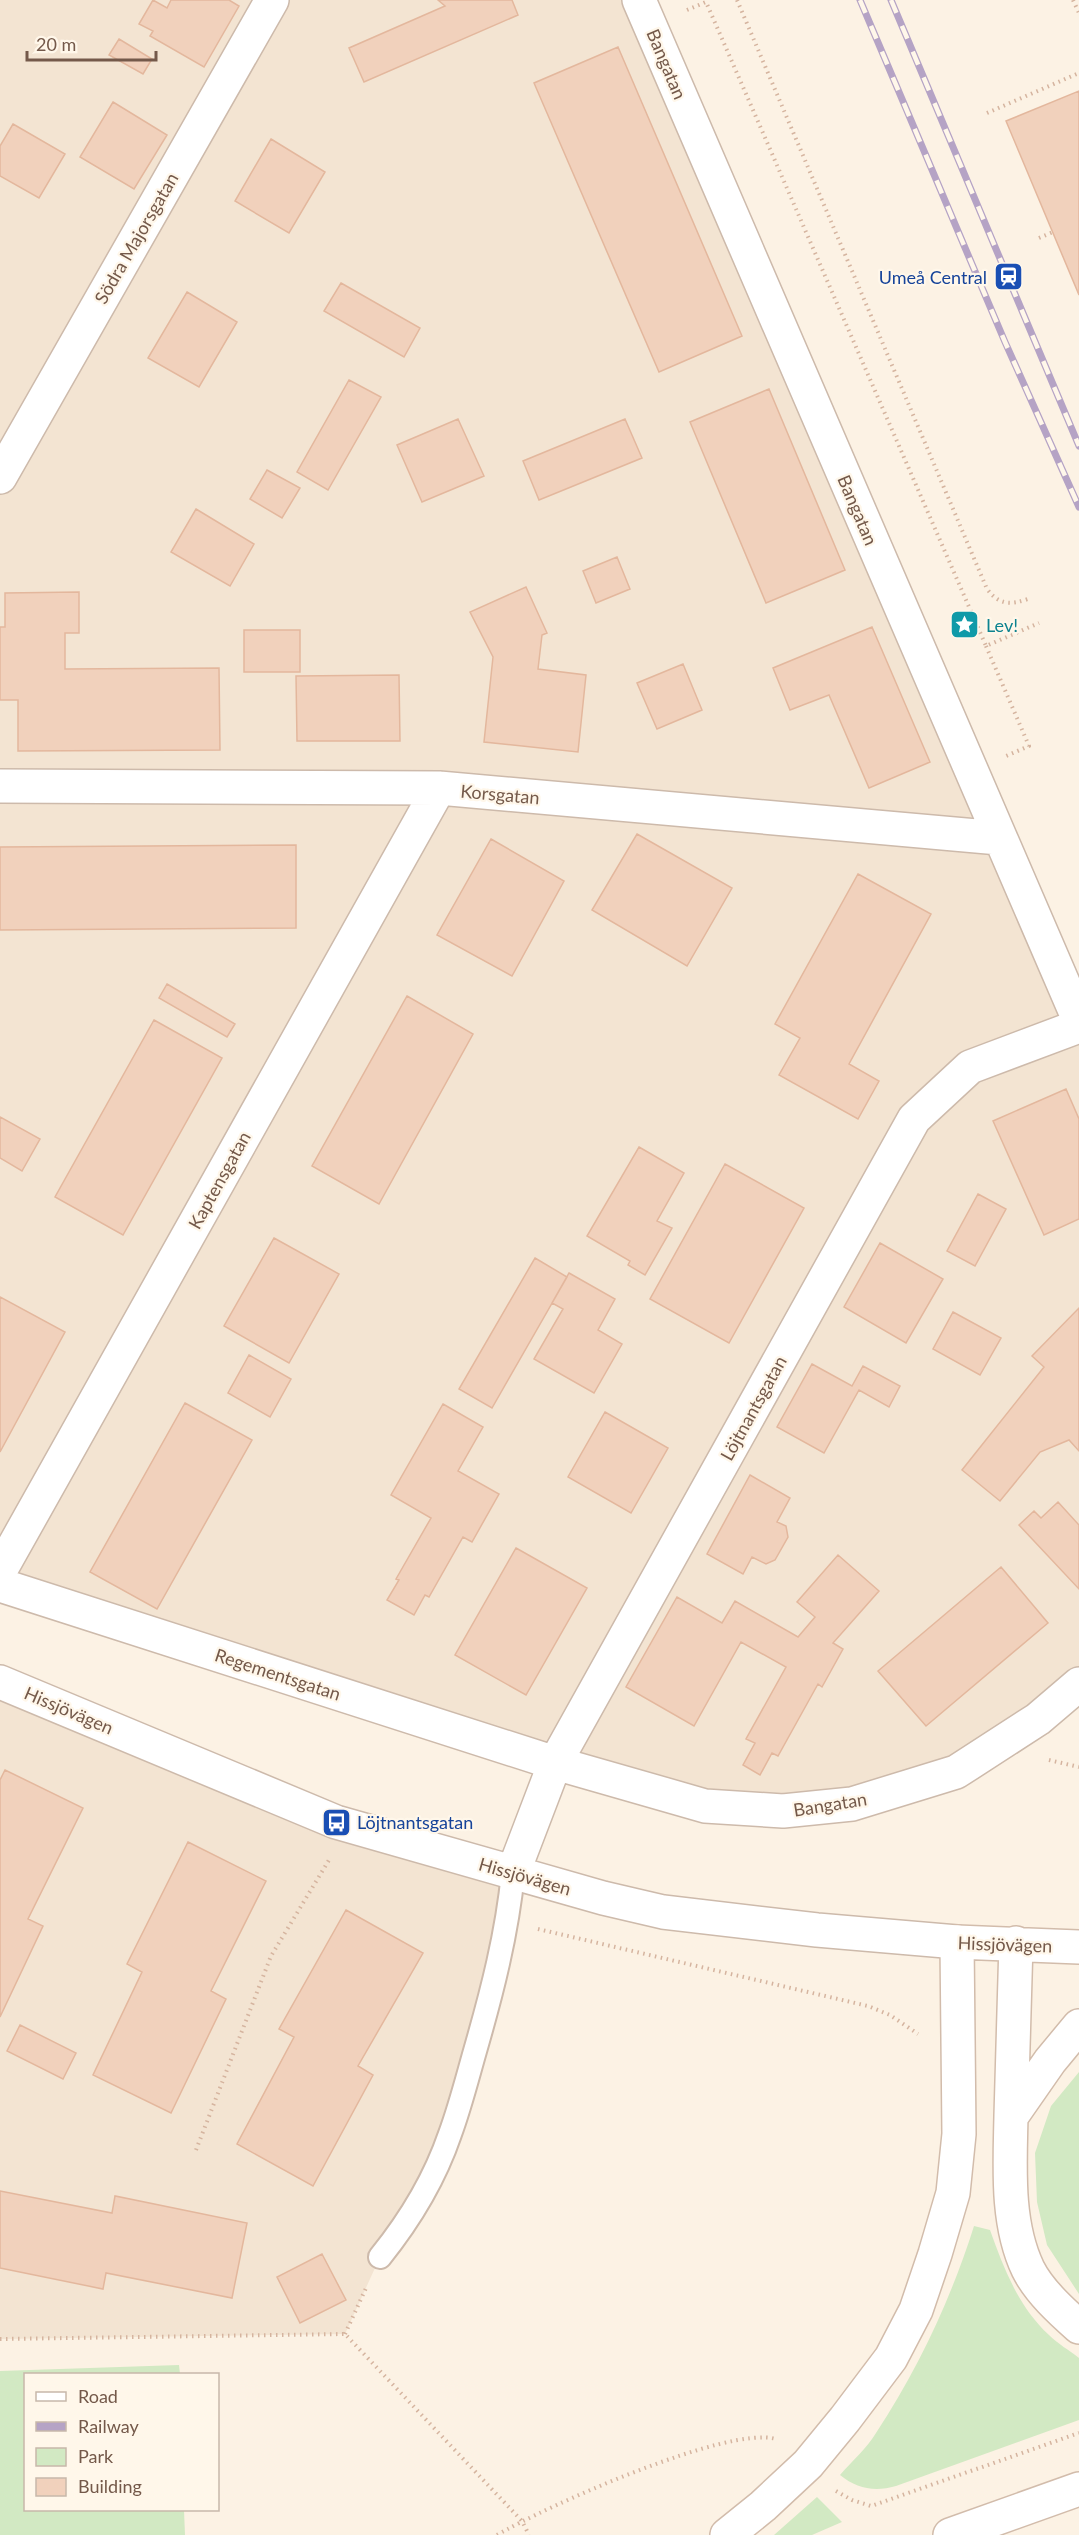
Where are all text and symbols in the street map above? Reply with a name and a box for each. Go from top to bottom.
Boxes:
scale bar [27,24,156,62]
street label: Bangatan [642,26,692,102]
text: 20 m [36,33,76,55]
street label: Södra Majorsgatan [90,169,182,307]
station icon: Umeå Central [992,261,1024,293]
place label: Umeå Central [879,266,987,288]
street label: Bangatan [833,472,883,548]
place icon: Lev! [949,609,981,641]
place label: Lev! [986,614,1018,636]
street label: Korsgatan [460,780,540,808]
street label: Kaptensgatan [183,1127,255,1233]
street label: Löjtnantsgatan [715,1352,791,1464]
street label: Regementsgatan [212,1643,344,1705]
street label: Hissjövägen [21,1681,117,1739]
street label: Bangatan [792,1787,868,1821]
bus stop icon: Löjtnantsgatan [320,1806,352,1838]
place label: Löjtnantsgatan [357,1811,473,1833]
street label: Hissjövägen [477,1852,573,1900]
street label: Hissjövägen [957,1931,1053,1957]
legend [24,2373,219,2511]
text: Road [78,2385,118,2407]
text: Railway [78,2415,139,2437]
text: Park [78,2445,114,2467]
text: Building [78,2475,142,2497]

